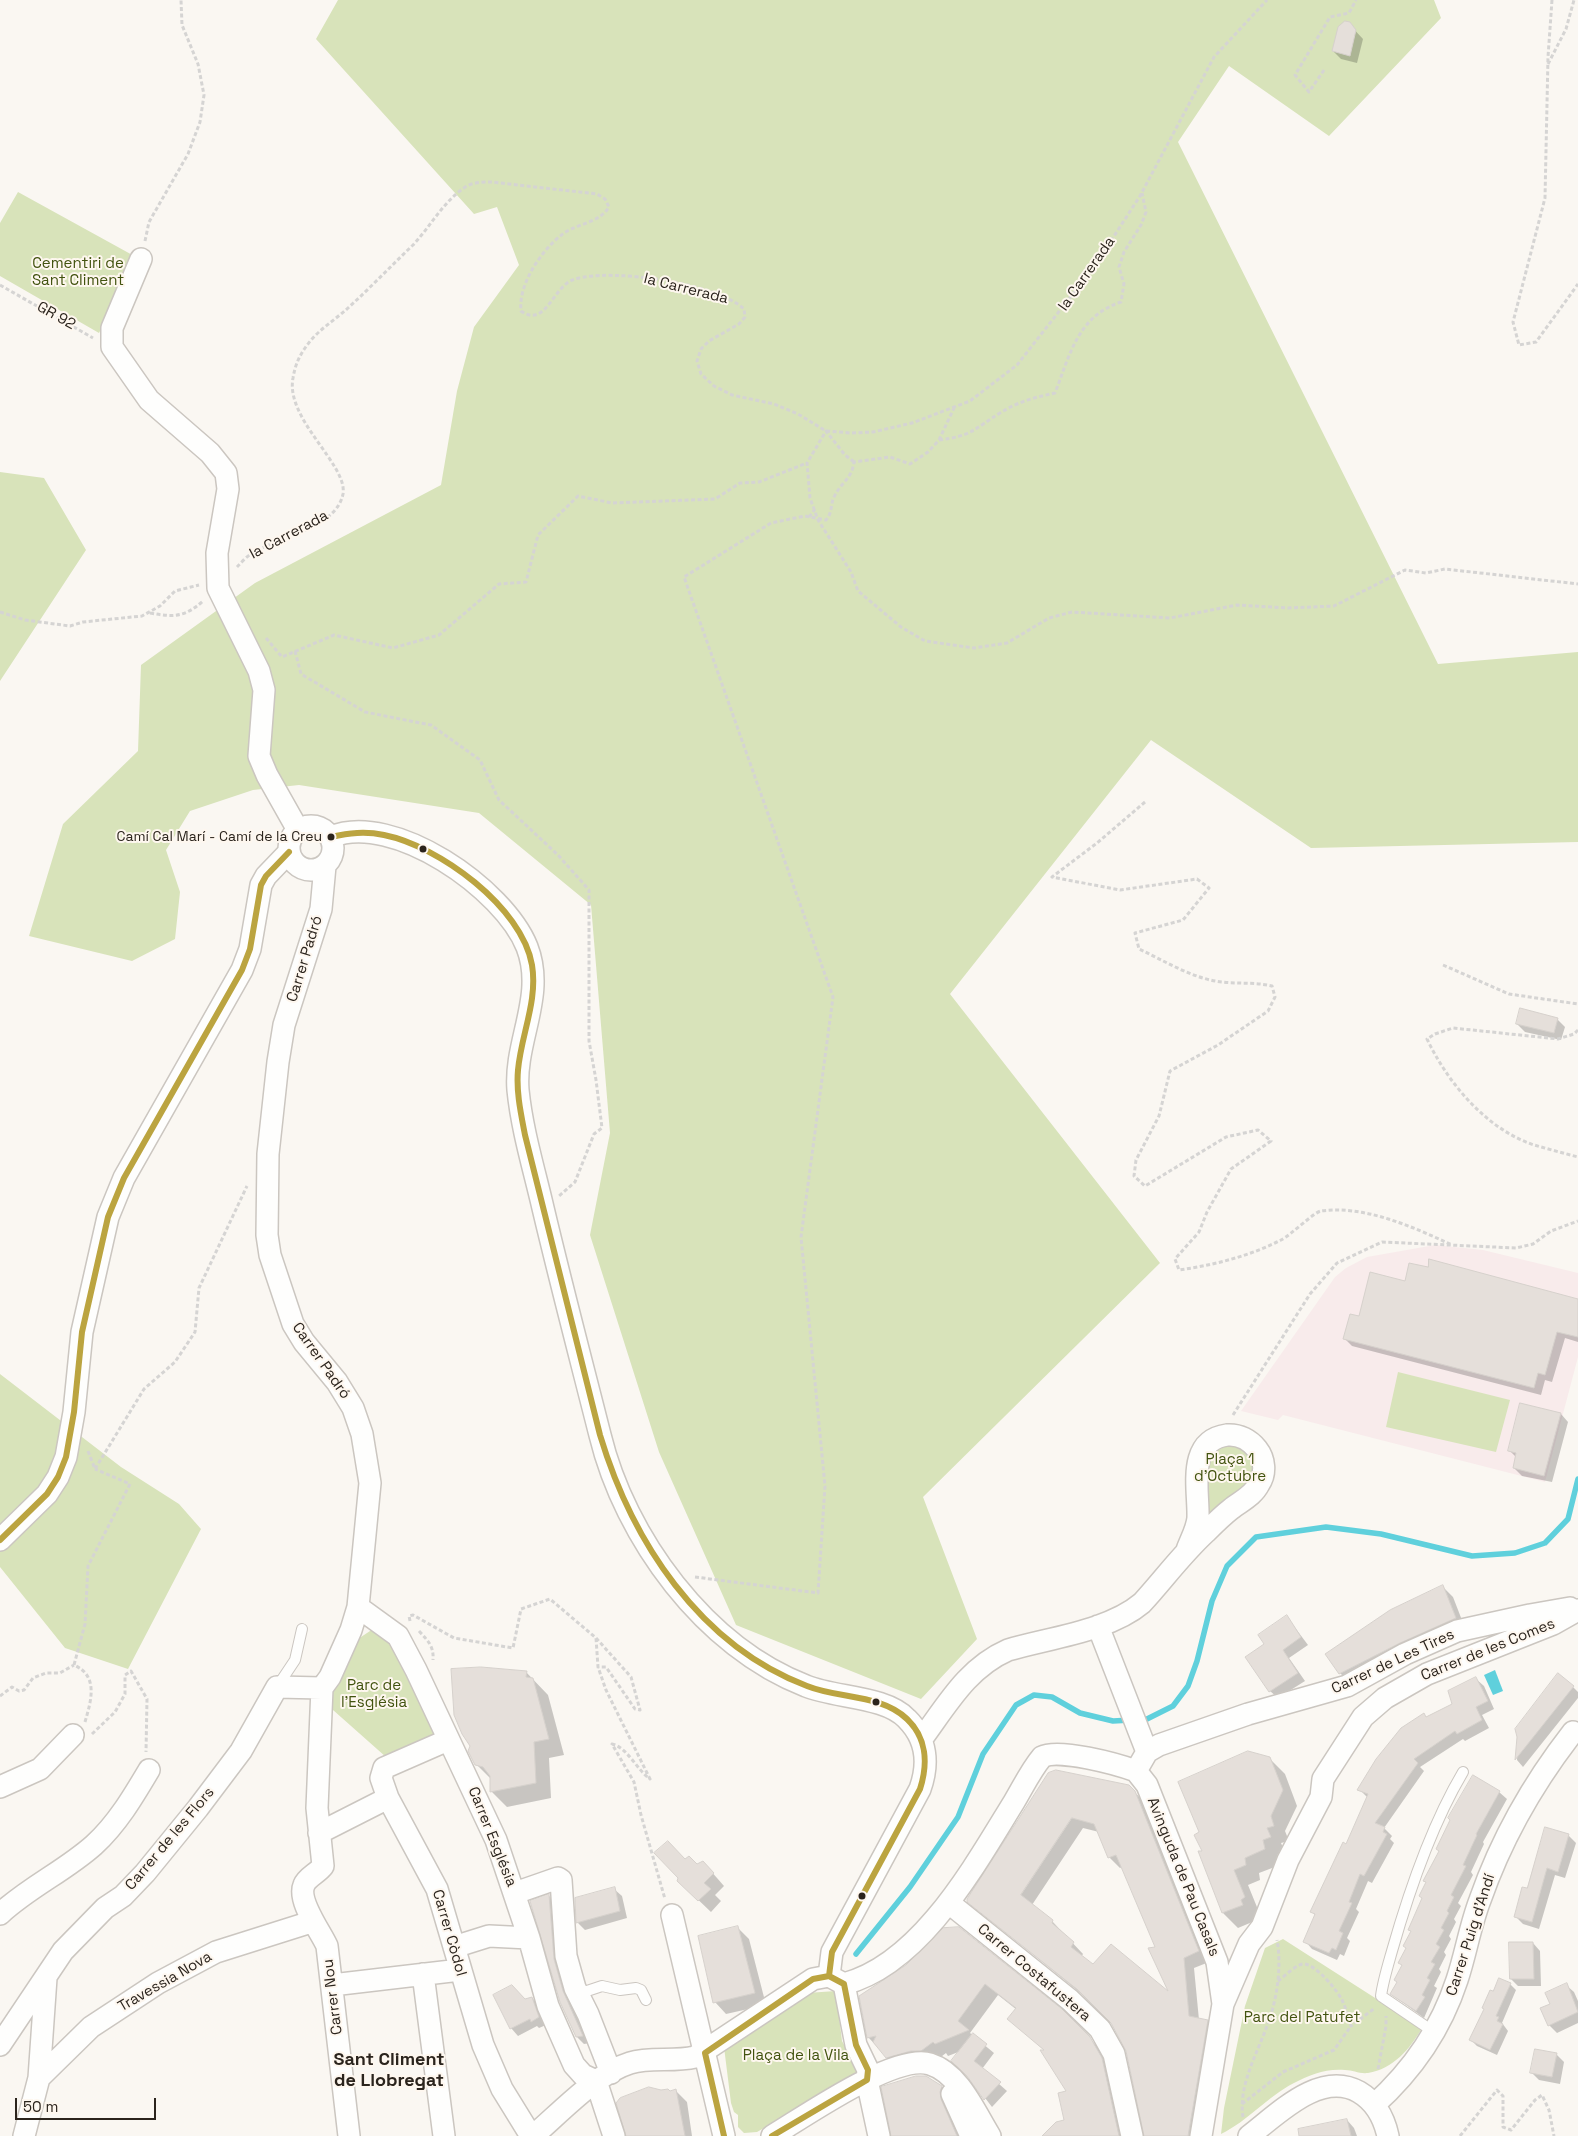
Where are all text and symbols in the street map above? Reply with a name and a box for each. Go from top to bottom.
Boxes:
street label: la Carrerada [1055,233,1119,315]
park label: Cementiri de Sant Climent [32,255,124,290]
street label: la Carrerada [642,270,730,308]
street label: GR 92 [34,298,78,334]
street label: la Carrerada [247,507,331,563]
place label: Camí Cal Marí - Camí de la Creu [116,829,322,845]
marker: Camí Cal Marí - Camí de la Creu [326,832,336,842]
unlabelled marker [418,844,428,854]
street label: Carrer Padró [283,914,327,1004]
street label: Carrer Padró [288,1319,354,1403]
park label: Plaça 1 d'Octubre [1194,1451,1266,1486]
street label: Carrer de les Comes [1418,1615,1558,1685]
street label: Carrer de Les Tires [1329,1626,1457,1698]
park label: Parc de l'Església [341,1677,407,1712]
unlabelled marker [871,1697,881,1707]
street label: Carrer de les Flors [122,1784,218,1894]
street label: Carrer Església [464,1784,520,1890]
street label: Avinguda de Pau Casals [1143,1795,1223,1959]
street label: Carrer Puig d'Andí [1443,1872,1499,1998]
street label: Carrer Còdol [428,1888,470,1978]
unlabelled marker [857,1891,867,1901]
street label: Carrer Costafustera [974,1920,1094,2026]
street label: Travessia Nova [115,1948,215,2016]
street label: Carrer Nou [319,1958,347,2036]
park label: Parc del Patufet [1244,2009,1360,2027]
park label: Plaça de la Vila [743,2047,849,2065]
district label: Sant Climent de Llobregat [334,2049,444,2092]
scale bar [18,2088,159,2120]
text: 50 m [23,2097,58,2116]

